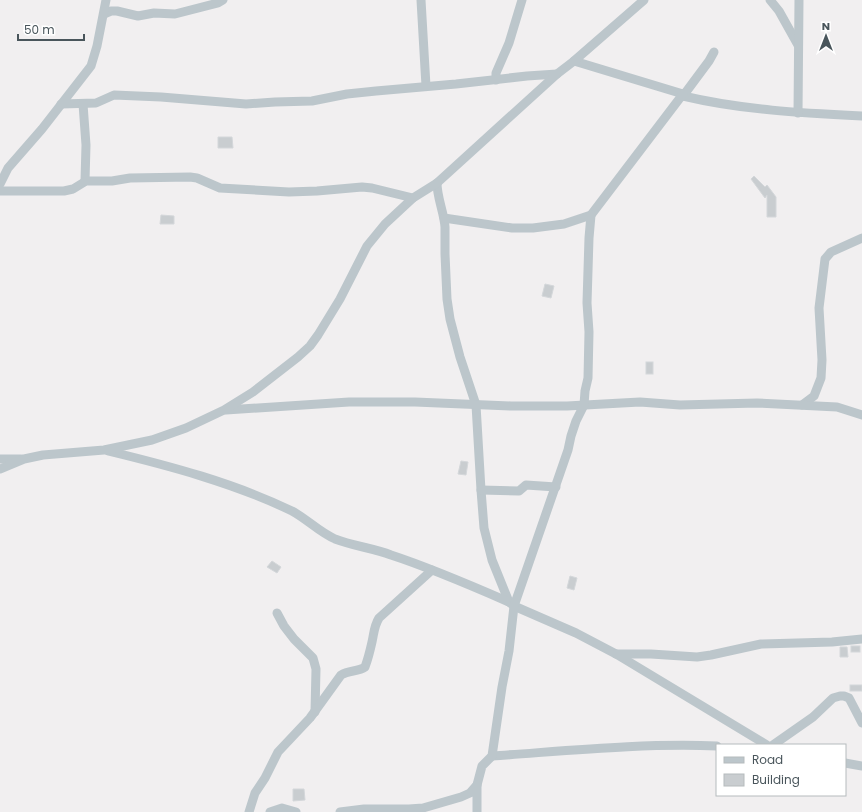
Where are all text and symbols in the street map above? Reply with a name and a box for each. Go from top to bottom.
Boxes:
scale bar [18,16,84,42]
north arrow [806,16,846,56]
text: N [822,18,830,34]
text: 50 m [24,21,55,38]
legend [716,744,846,796]
text: Road [752,751,783,768]
text: Building [752,771,800,788]

